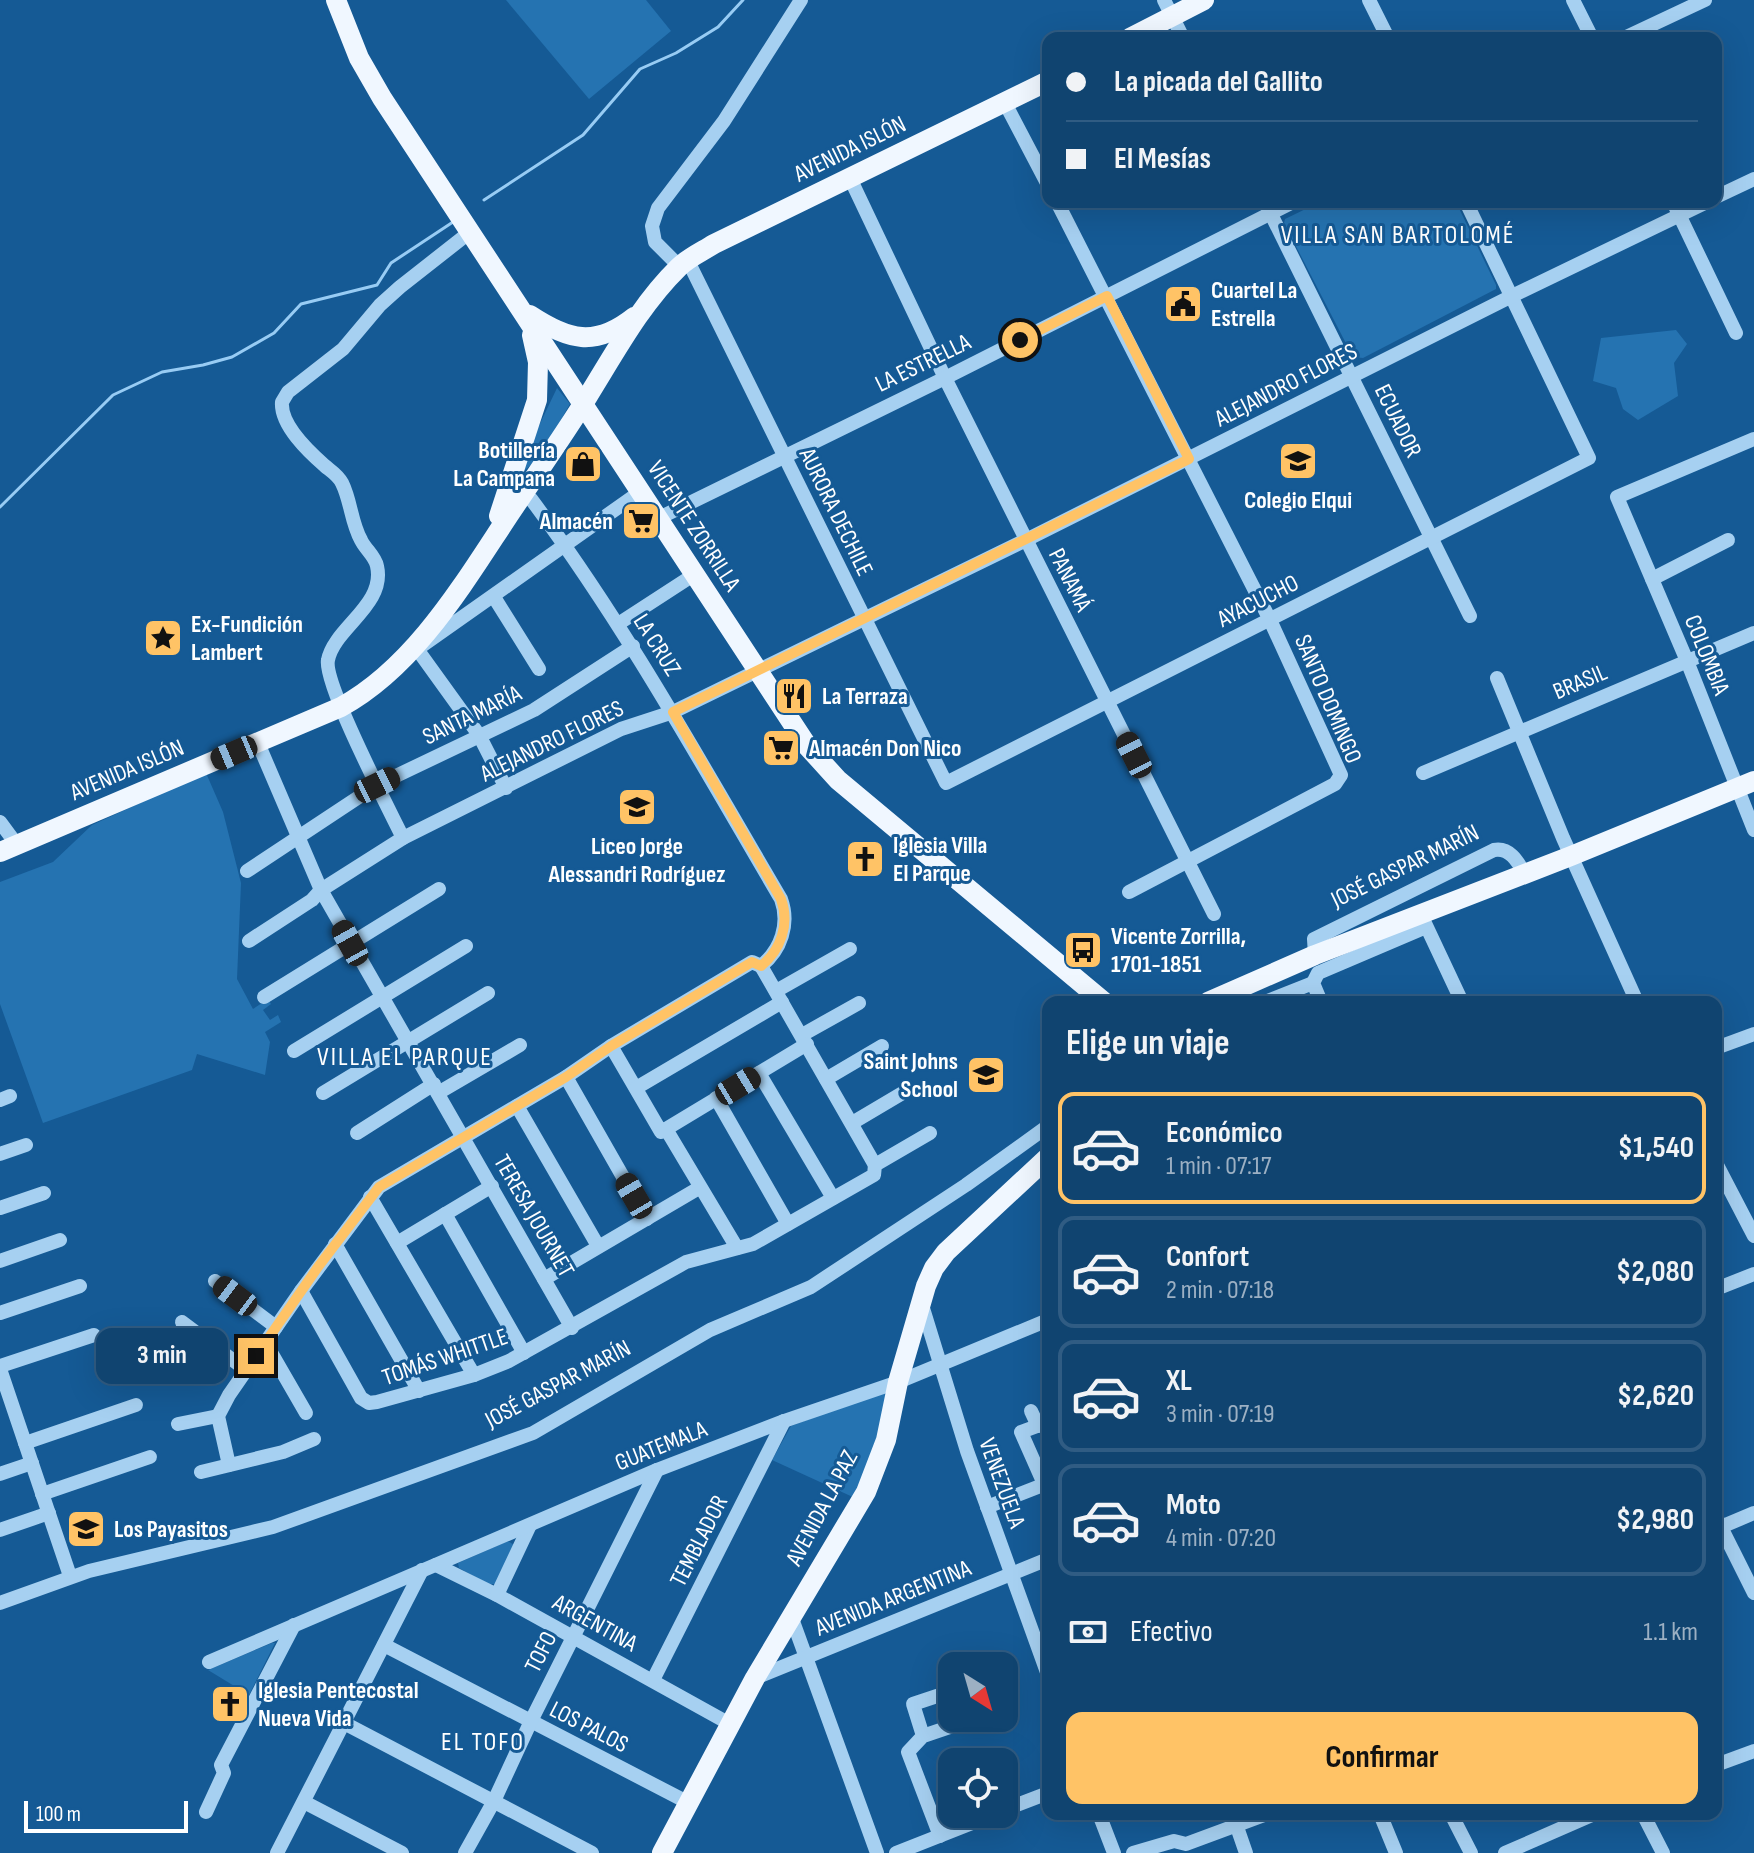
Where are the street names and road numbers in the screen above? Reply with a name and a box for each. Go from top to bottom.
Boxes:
street label: AVENIDA ISLÓN [789,110,911,189]
street label: LA ESTRELLA [871,327,976,398]
street label: ALEJANDRO FLORES [1209,337,1362,434]
street label: ECUADOR [1368,380,1428,462]
street label: AURORA DECHILE [792,442,879,581]
street label: VICENTE ZORRILLA [641,455,747,597]
street label: PANAMÁ [1042,544,1098,617]
street label: AYACUCHO [1212,568,1304,634]
street label: LA CRUZ [627,609,687,681]
street label: COLOMBIA [1678,611,1736,700]
street label: SANTO DOMINGO [1288,630,1368,768]
street label: BRASIL [1549,658,1611,706]
street label: SANTA MARÍA [418,678,527,751]
street label: ALEJANDRO FLORES [475,694,628,789]
street label: AVENIDA ISLÓN [65,733,188,807]
street label: JOSÉ GASPAR MARÍN [1326,818,1484,915]
street label: TERESA JOURNET [487,1150,581,1283]
street label: TOMÁS WHITTLE [378,1322,512,1392]
street label: JOSÉ GASPAR MARÍN [479,1333,636,1435]
street label: GUATEMALA [611,1414,712,1478]
street label: VENEZUELA [972,1434,1032,1533]
street label: AVENIDA LA PAZ [779,1445,864,1571]
street label: TEMBLADOR [664,1490,734,1592]
street label: AVENIDA ARGENTINA [810,1553,976,1643]
street label: ARGENTINA [547,1587,643,1658]
street label: TOFO [519,1627,563,1677]
street label: LOS PALOS [545,1695,633,1759]

